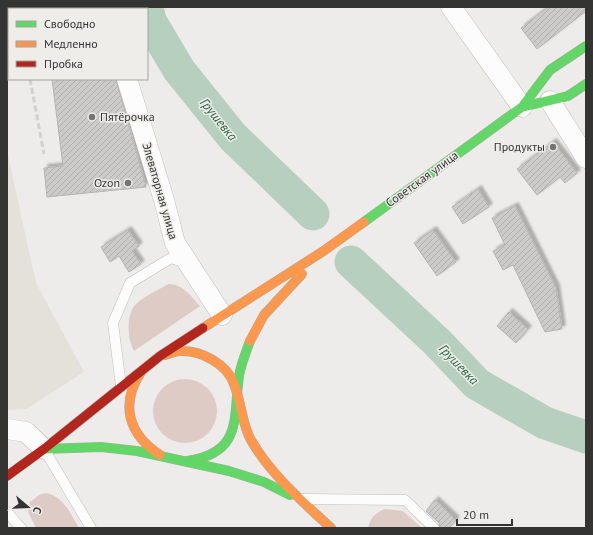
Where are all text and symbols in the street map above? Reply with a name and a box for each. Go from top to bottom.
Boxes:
legend [8,8,148,80]
text: Свободно [44,16,95,31]
text: Медленно [44,36,98,51]
text: Пробка [44,56,83,71]
water label: Грушевка [196,94,241,145]
place label: Пятёрочка [100,109,155,124]
marker: Пятёрочка [87,112,97,122]
place label: Продукты [494,139,545,154]
street label: Элеваторная улица [139,141,181,241]
marker: Продукты [548,142,558,152]
street label: Советская улица [382,147,461,210]
place label: Ozon [94,175,120,190]
marker: Ozon [123,178,133,188]
water label: Грушевка [435,340,483,389]
north arrow [8,487,48,527]
scale bar [457,501,512,527]
text: С [30,505,45,515]
text: 20 m [463,507,489,522]

